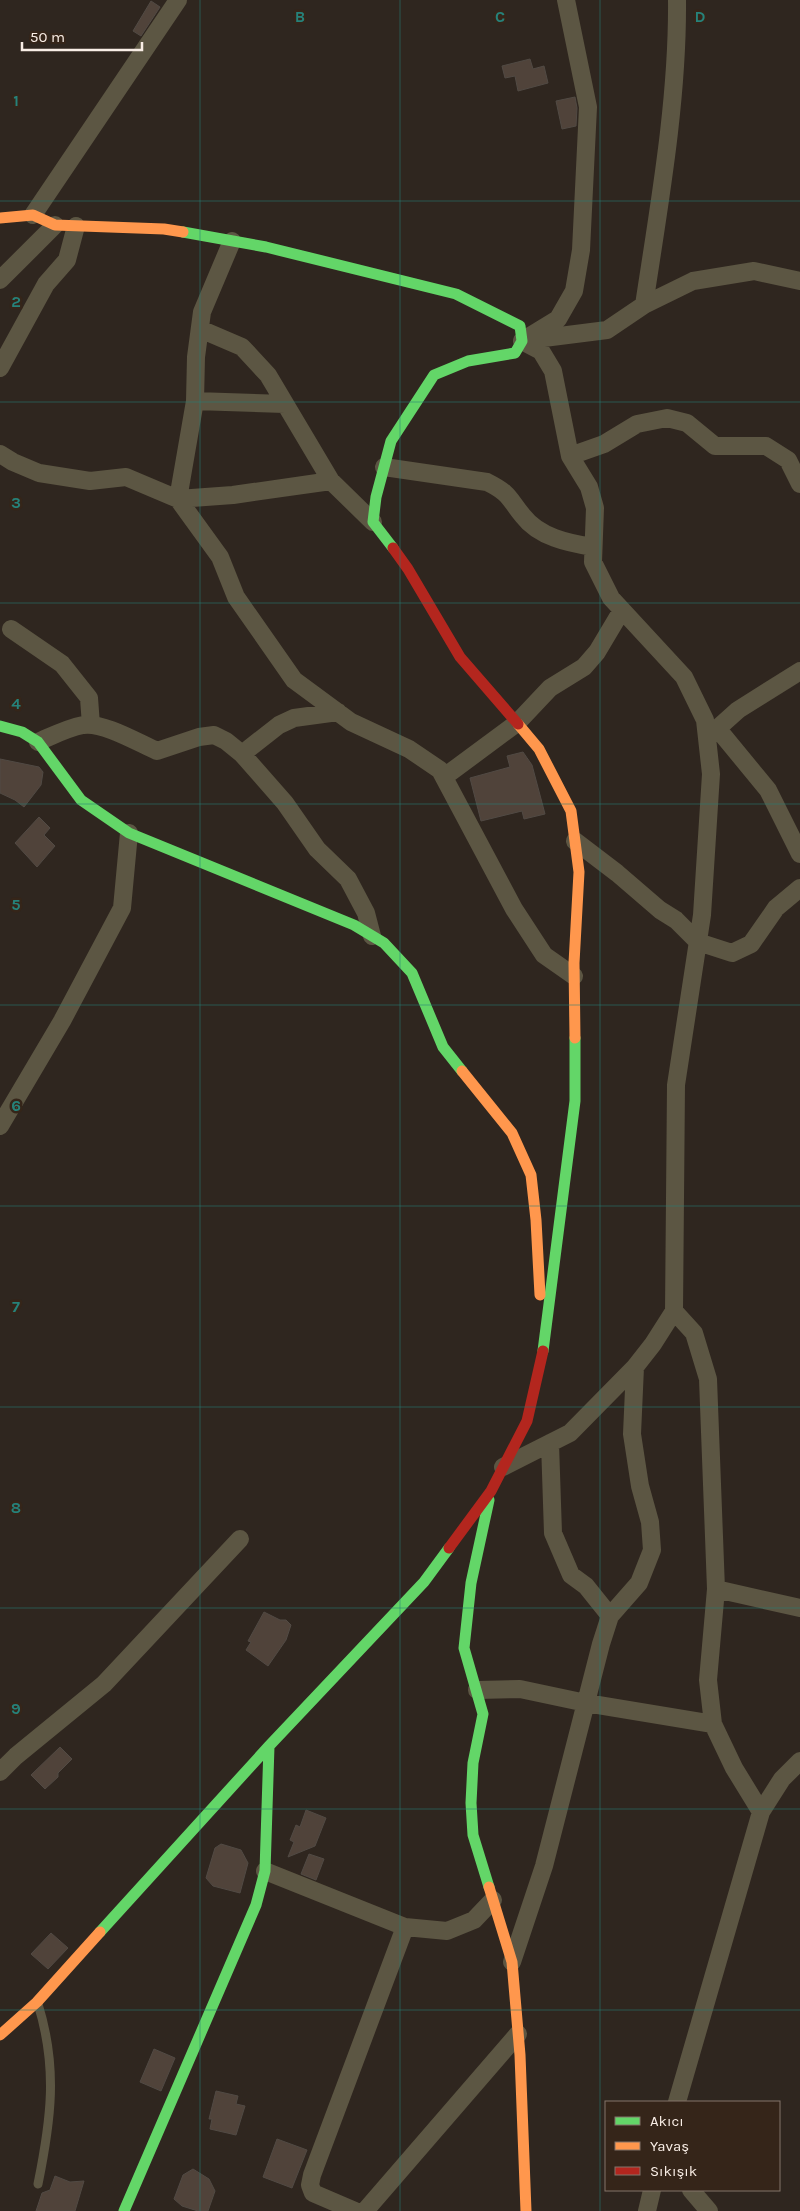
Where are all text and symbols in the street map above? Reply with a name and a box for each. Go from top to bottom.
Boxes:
text: B [295,7,305,26]
text: C [495,7,505,26]
text: D [695,7,706,26]
scale bar [22,20,142,52]
text: 50 m [30,28,65,46]
text: 1 [13,91,19,110]
text: 2 [11,292,21,311]
text: 3 [11,493,21,512]
text: 4 [11,694,21,713]
text: 5 [11,895,21,914]
text: 6 [11,1096,21,1115]
text: 7 [12,1297,20,1316]
text: 8 [11,1498,21,1517]
text: 9 [11,1699,21,1718]
legend [605,2101,780,2191]
text: Akıcı [650,2112,684,2130]
text: Yavaş [650,2137,689,2155]
text: Sıkışık [650,2162,697,2180]

